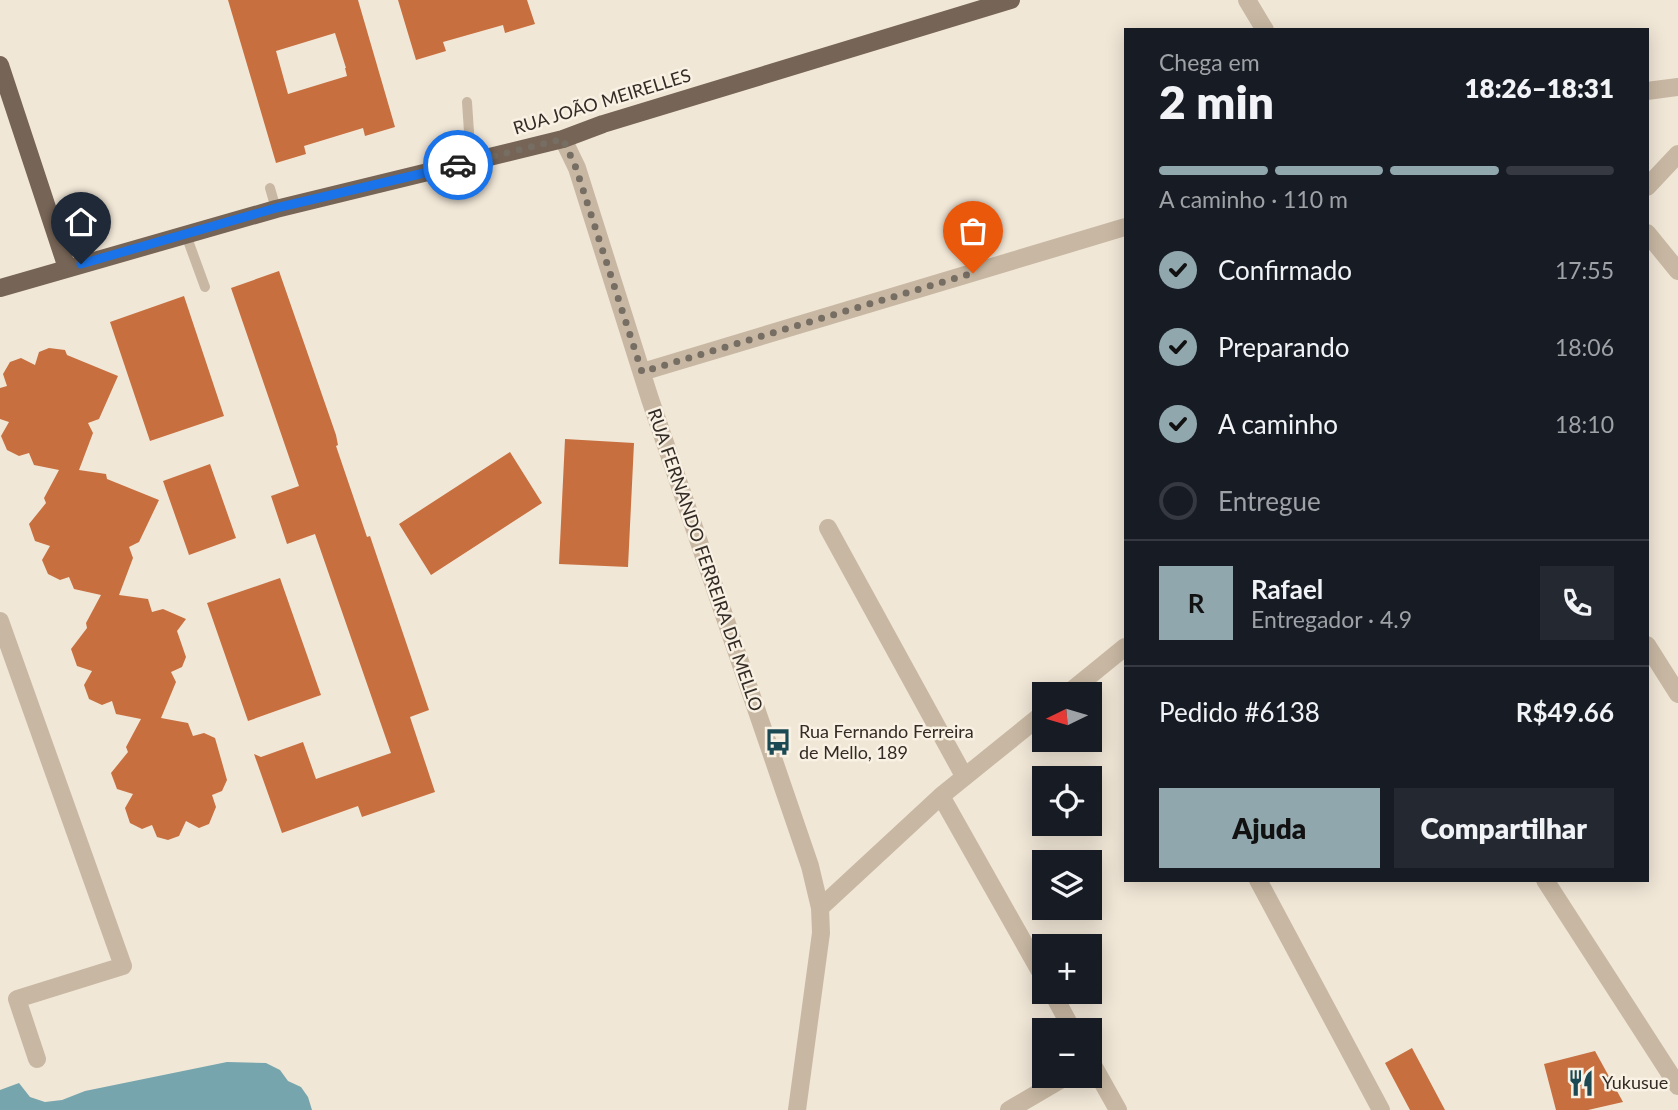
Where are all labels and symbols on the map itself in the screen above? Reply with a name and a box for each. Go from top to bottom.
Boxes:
street label: RUA JOÃO MEIRELLES [510,64,693,139]
courier [423,130,493,200]
pin [51,192,111,264]
pin [943,201,1003,273]
street label: RUA FERNANDO FERREIRA DE MELLO [644,405,768,714]
north arrow [1032,682,1102,752]
place label: Rua Fernando Ferreira de Mello, 189 [799,720,974,763]
bus stop icon: Rua Fernando Ferreira de Mello, 189 [763,727,793,757]
restaurant icon: Yukusue [1566,1068,1596,1098]
place label: Yukusue [1602,1071,1668,1093]

